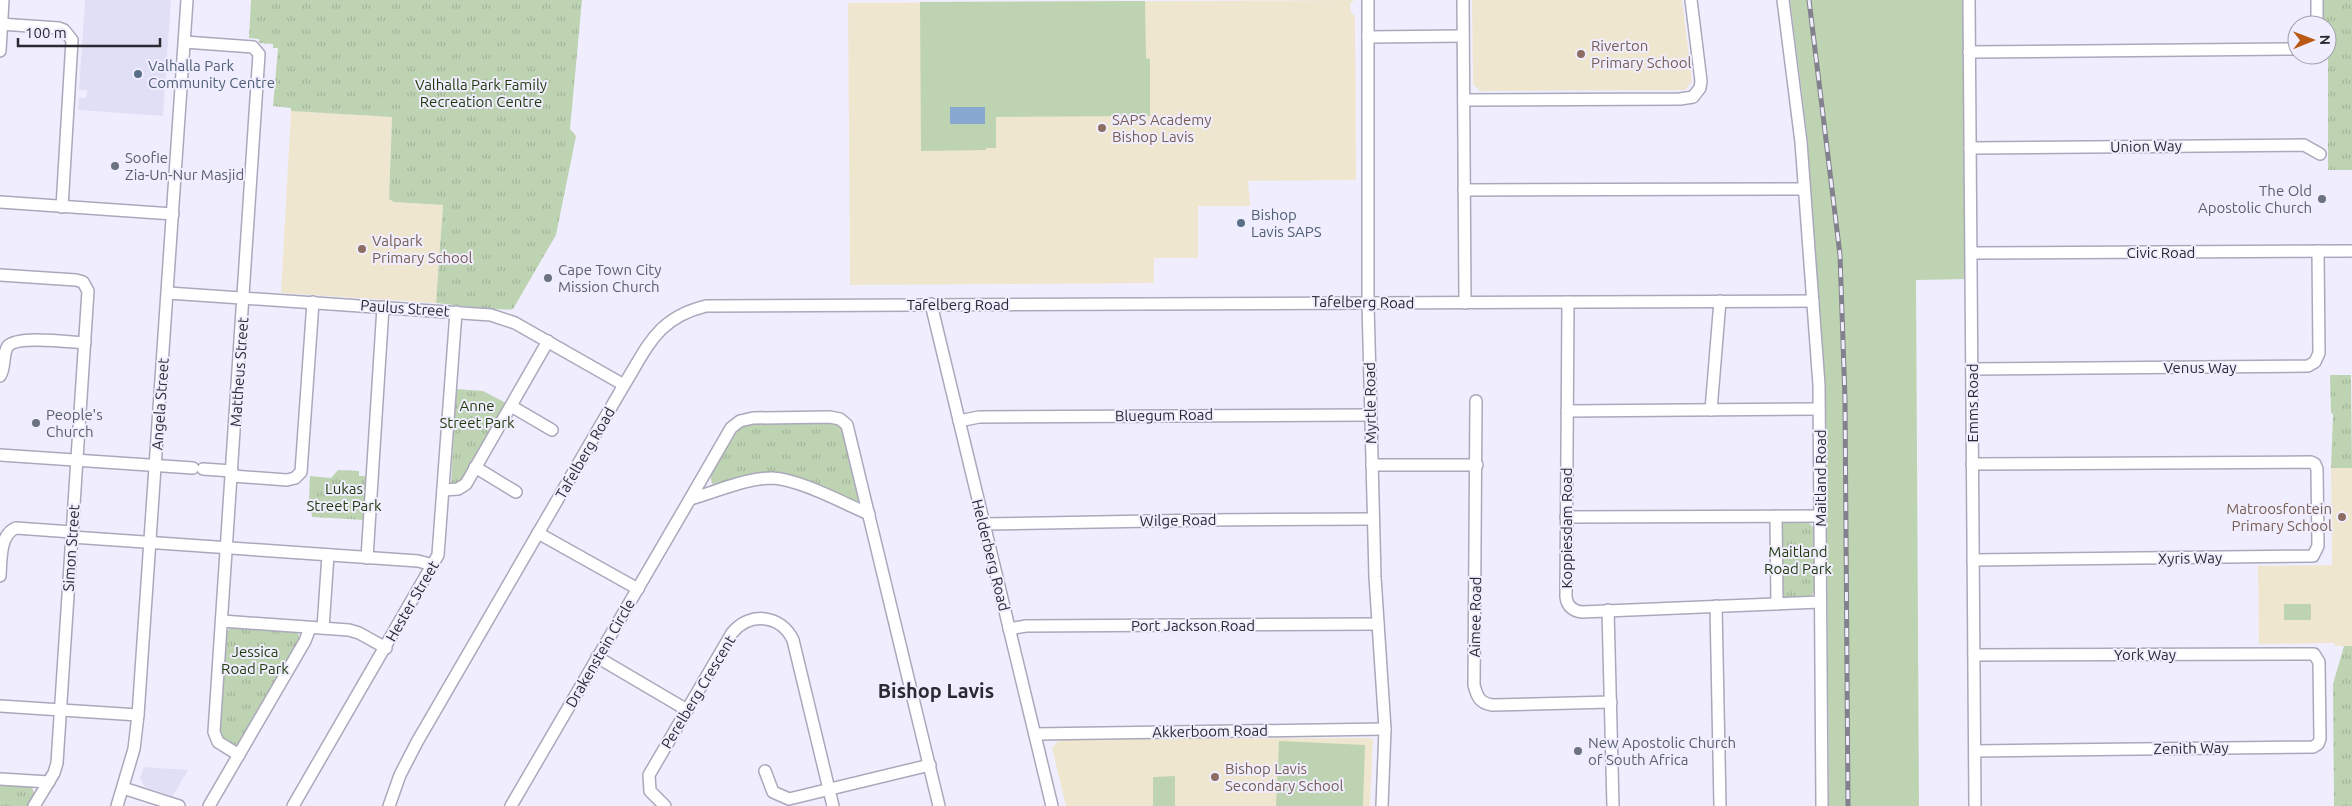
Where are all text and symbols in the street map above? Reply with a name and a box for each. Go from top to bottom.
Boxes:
scale bar [18,15,160,47]
north arrow [2287,15,2337,65]
text: 100 m [25,24,67,41]
text: N [2317,34,2333,45]
place label: Riverton Primary School [1591,37,1692,71]
marker: Riverton Primary School [1575,48,1587,60]
place label: Valhalla Park Community Centre [148,57,275,91]
marker: Valhalla Park Community Centre [132,68,144,80]
park label: Valhalla Park Family Recreation Centre [415,76,547,110]
place label: SAPS Academy Bishop Lavis [1112,111,1211,145]
marker: SAPS Academy Bishop Lavis [1096,122,1108,134]
street label: Union Way [2110,137,2182,155]
place label: Soofie Zia-Un-Nur Masjid [125,149,244,183]
marker: Soofie Zia-Un-Nur Masjid [109,160,121,172]
place label: The Old Apostolic Church [2198,182,2312,216]
marker: The Old Apostolic Church [2316,193,2328,205]
place label: Bishop Lavis SAPS [1251,206,1322,240]
marker: Bishop Lavis SAPS [1235,217,1247,229]
place label: Valpark Primary School [372,232,473,266]
marker: Valpark Primary School [356,243,368,255]
street label: Civic Road [2127,244,2195,261]
place label: Cape Town City Mission Church [558,261,661,295]
marker: Cape Town City Mission Church [542,272,554,284]
street label: Tafelberg Road [1311,293,1415,311]
street label: Paulus Street [360,296,450,320]
street label: Tafelberg Road [907,296,1009,313]
street label: Mattheus Street [227,317,251,427]
street label: Angela Street [148,357,172,451]
street label: Venus Way [2164,359,2236,376]
street label: Myrtle Road [1361,362,1379,444]
street label: Emms Road [1964,364,1981,442]
park label: Anne Street Park [439,397,515,431]
street label: Tafelberg Road [552,404,618,502]
place label: People's Church [46,406,103,440]
street label: Bluegum Road [1115,406,1213,424]
marker: People's Church [30,417,42,429]
street label: Maitland Road [1812,429,1829,527]
street label: Koppiesdam Road [1558,467,1575,589]
park label: Lukas Street Park [306,480,382,514]
street label: Helderberg Road [969,497,1013,613]
place label: Matroosfontein Primary School [2226,500,2332,534]
street label: Simon Street [59,504,83,592]
street label: Wilge Road [1140,511,1216,529]
marker: Matroosfontein Primary School [2336,511,2348,523]
park label: Maitland Road Park [1764,543,1832,577]
street label: Xyris Way [2158,549,2222,567]
street label: Hester Street [382,558,442,644]
street label: Aimee Road [1466,576,1484,658]
street label: Drakenstein Circle [562,596,638,710]
street label: Port Jackson Road [1131,617,1255,634]
street label: Perelberg Crescent [658,632,739,752]
park label: Jessica Road Park [221,643,289,677]
street label: York Way [2114,646,2176,663]
district label: Bishop Lavis [878,679,994,702]
street label: Akkerboom Road [1152,721,1268,741]
place label: New Apostolic Church of South Africa [1588,734,1736,768]
street label: Zenith Way [2153,739,2229,757]
marker: New Apostolic Church of South Africa [1572,745,1584,757]
place label: Bishop Lavis Secondary School [1225,760,1344,794]
marker: Bishop Lavis Secondary School [1209,771,1221,783]

